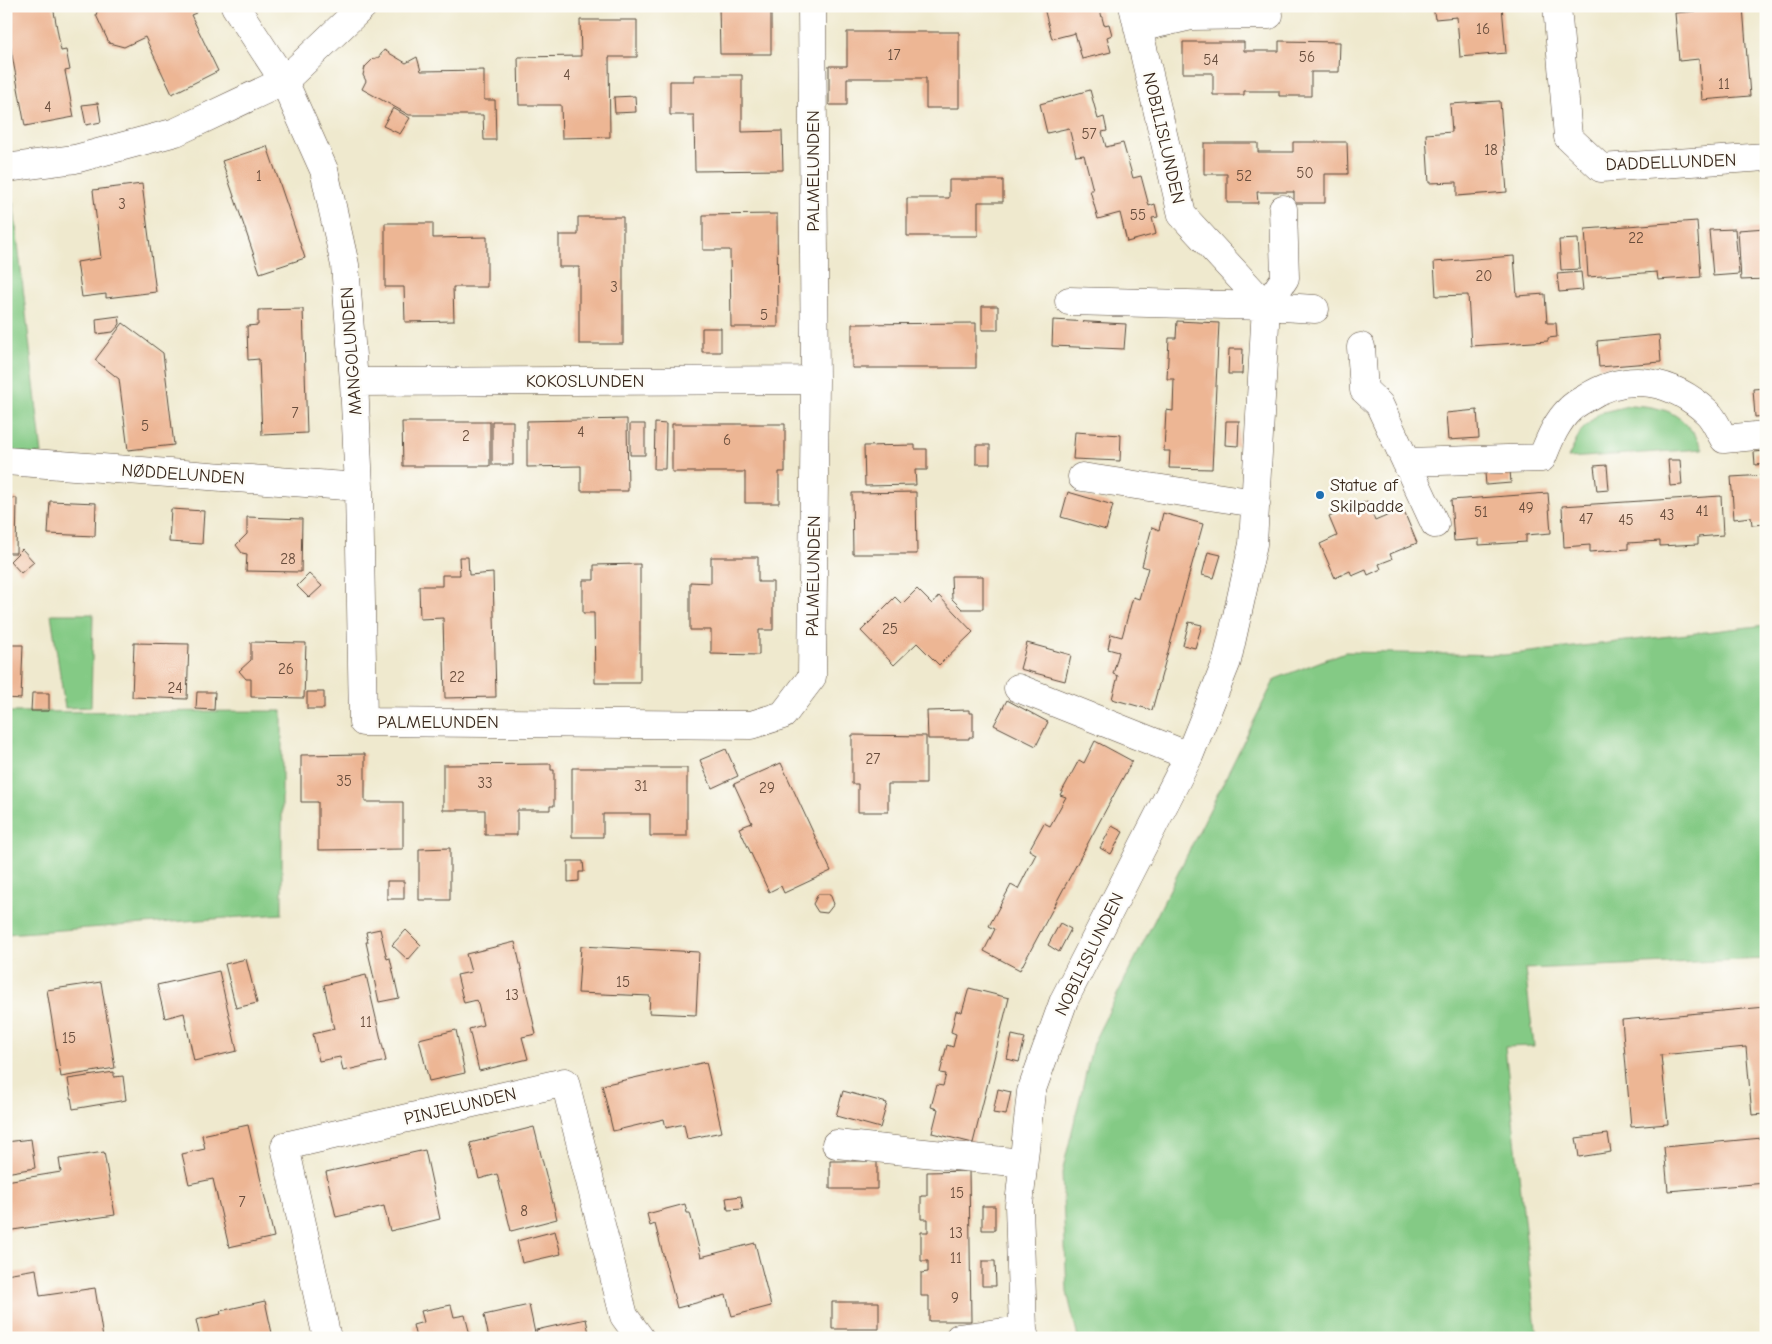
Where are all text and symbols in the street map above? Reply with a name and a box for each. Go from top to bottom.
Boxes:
house number: 16 [1476,20,1490,38]
house number: 17 [887,46,901,64]
house number: 56 [1299,48,1315,66]
house number: 54 [1203,51,1219,69]
house number: 4 [563,66,571,84]
street label: NOBILISLUNDEN [1138,70,1189,206]
house number: 11 [1718,75,1730,93]
house number: 4 [44,98,52,116]
street label: PALMELUNDEN [803,110,824,232]
house number: 57 [1081,125,1097,143]
house number: 18 [1484,141,1498,159]
street label: DADDELLUNDEN [1605,150,1737,175]
house number: 50 [1296,164,1314,182]
house number: 1 [256,167,262,185]
house number: 52 [1236,167,1252,185]
house number: 3 [118,195,126,213]
house number: 55 [1130,206,1146,224]
house number: 22 [1628,229,1644,247]
house number: 20 [1476,267,1492,285]
house number: 3 [610,278,618,296]
street label: MANGOLUNDEN [337,286,366,416]
house number: 5 [760,306,768,324]
street label: KOKOSLUNDEN [526,371,644,392]
house number: 7 [291,404,299,422]
house number: 5 [141,417,149,435]
house number: 4 [577,423,585,441]
house number: 2 [462,427,470,445]
house number: 6 [723,431,731,449]
street label: NØDDELUNDEN [121,460,245,489]
place label: Statue af Skilpadde [1330,475,1404,517]
marker: Statue af Skilpadde [1314,489,1326,501]
house number: 49 [1518,499,1534,517]
house number: 41 [1695,502,1709,520]
house number: 51 [1474,503,1488,521]
house number: 43 [1660,506,1674,524]
house number: 47 [1579,510,1593,528]
house number: 45 [1618,511,1634,529]
street label: PALMELUNDEN [802,515,825,637]
house number: 28 [280,550,296,568]
house number: 25 [882,620,898,638]
house number: 26 [278,660,294,678]
house number: 22 [449,668,465,686]
house number: 24 [167,679,183,697]
street label: PALMELUNDEN [377,712,499,733]
house number: 27 [866,750,880,768]
house number: 35 [336,772,352,790]
house number: 33 [477,774,493,792]
house number: 31 [634,777,648,795]
house number: 29 [759,779,775,797]
street label: NOBILISLUNDEN [1051,889,1128,1019]
house number: 15 [616,973,630,991]
house number: 13 [505,986,519,1004]
house number: 11 [360,1013,372,1031]
house number: 15 [62,1029,76,1047]
street label: PINJELUNDEN [402,1083,518,1130]
house number: 15 [950,1184,964,1202]
house number: 7 [238,1193,246,1211]
house number: 8 [520,1202,528,1220]
house number: 13 [949,1224,963,1242]
house number: 11 [950,1249,962,1267]
house number: 9 [951,1289,959,1307]

